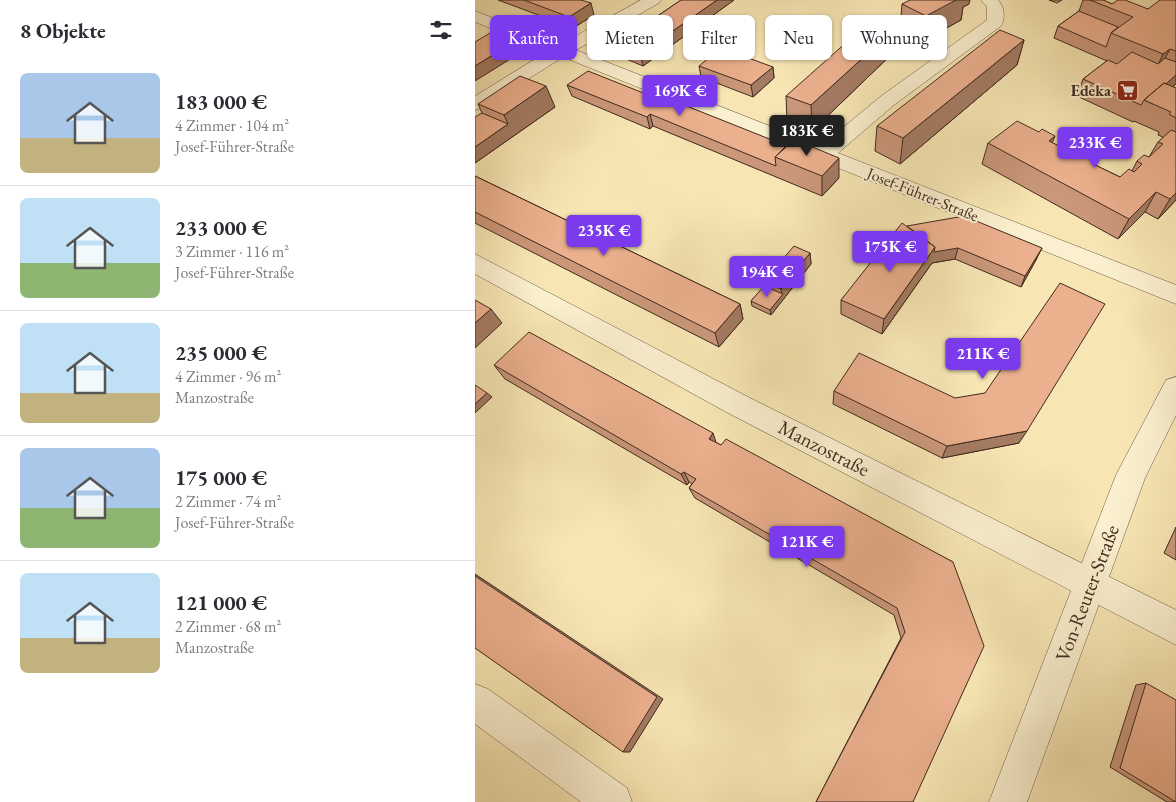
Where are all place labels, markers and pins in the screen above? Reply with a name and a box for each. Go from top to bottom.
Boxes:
pin: 169K € [639,74,721,117]
supermarket icon: Edeka [1115,78,1139,102]
place label: Edeka [1071,80,1112,101]
pin: 183K € [766,114,848,157]
pin: 233K € [1054,126,1136,169]
pin: 235K € [563,214,645,257]
pin: 175K € [849,230,931,273]
pin: 194K € [726,256,808,298]
pin: 211K € [942,338,1024,380]
pin: 121K € [766,526,848,568]

